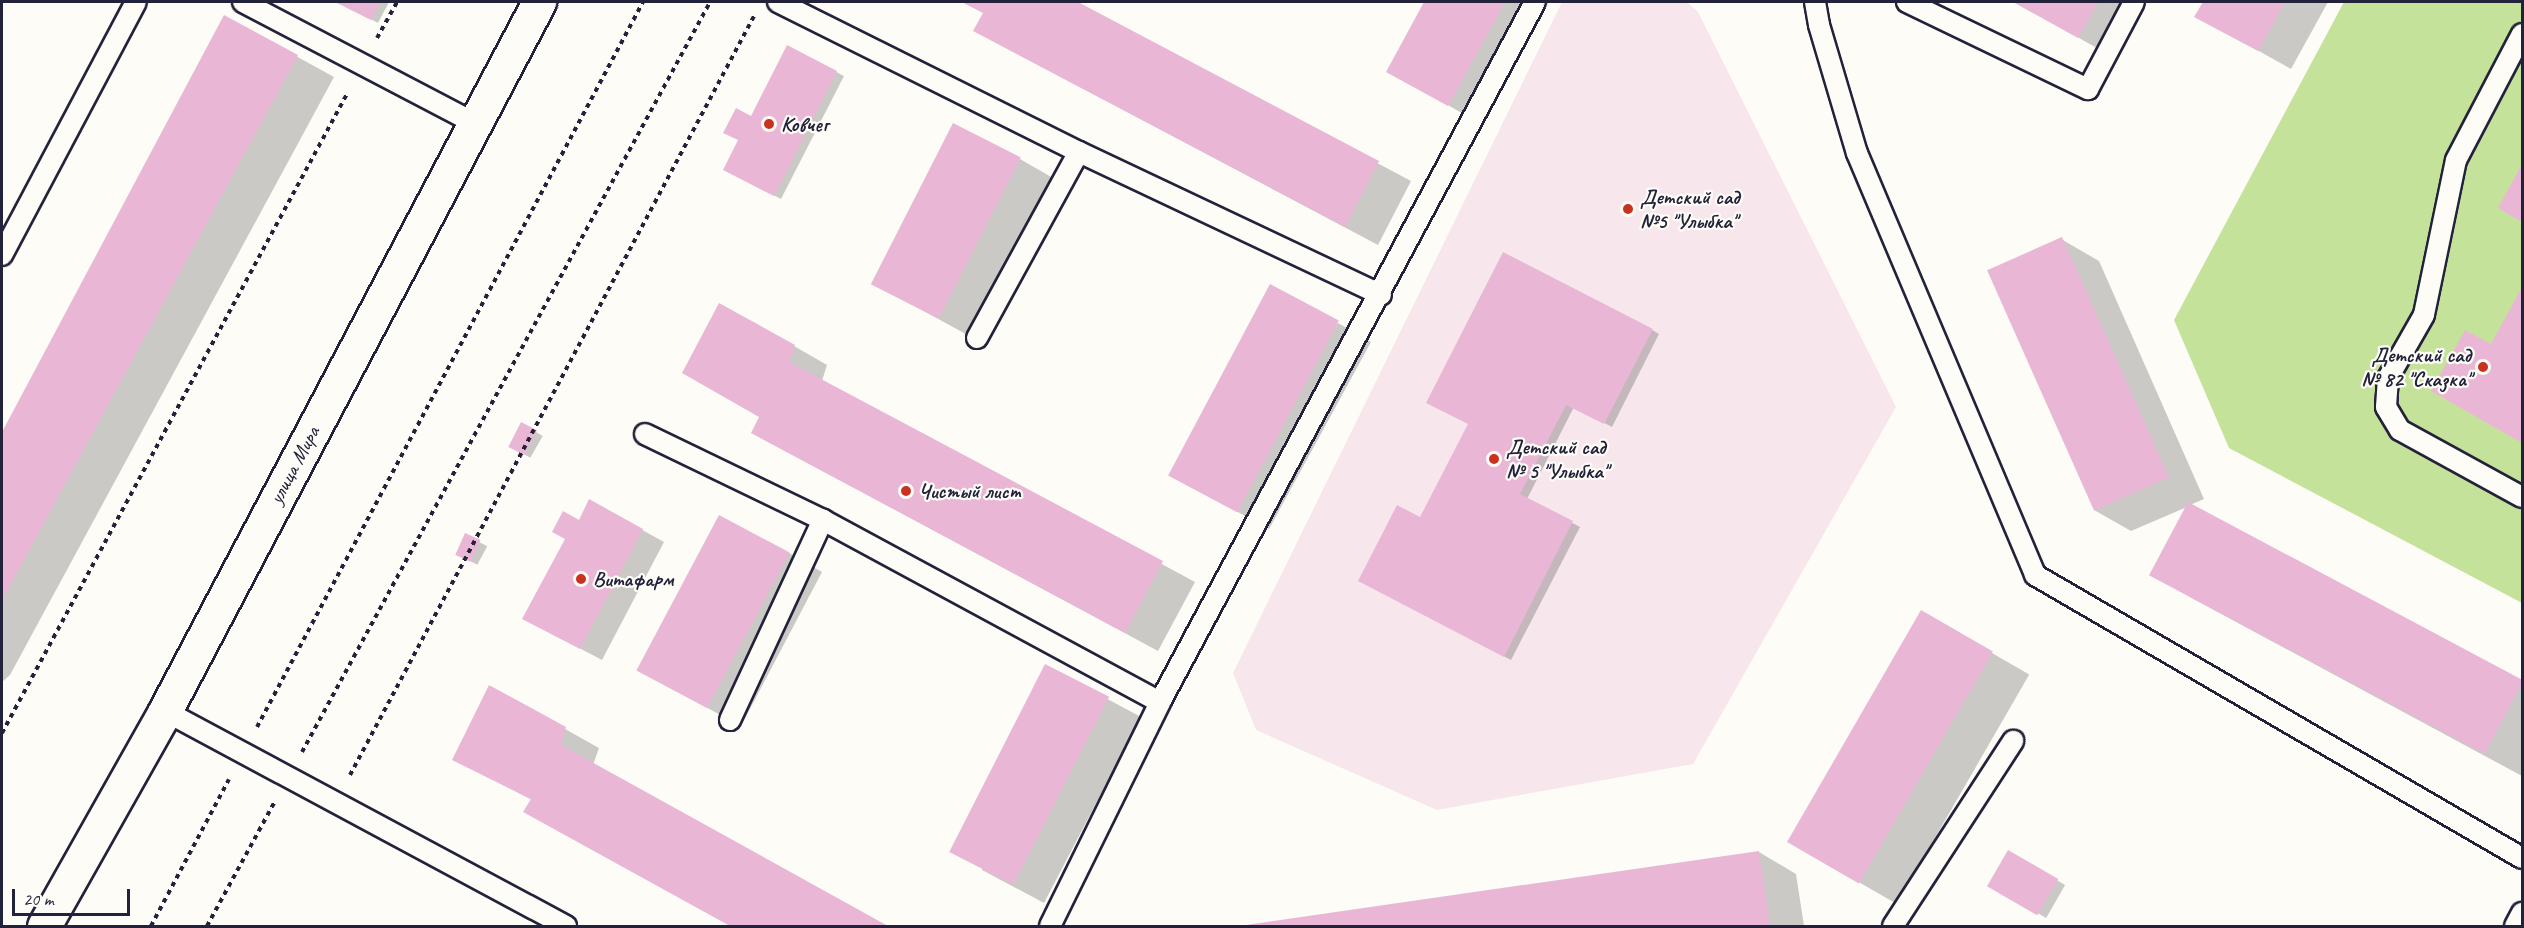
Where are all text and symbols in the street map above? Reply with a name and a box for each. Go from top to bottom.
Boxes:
place label: Ковчег [781,111,828,137]
marker: Ковчег [762,117,776,131]
place label: Детский сад №5 "Улыбка" [1640,184,1740,234]
marker: Детский сад №5 "Улыбка" [1621,202,1635,216]
place label: Детский сад № 82 "Сказка" [2361,342,2471,392]
marker: Детский сад № 82 "Сказка" [2476,360,2490,374]
street label: улица Мира [263,422,325,508]
place label: Детский сад № 5 "Улыбка" [1506,434,1608,484]
marker: Детский сад № 5 "Улыбка" [1487,452,1501,466]
place label: Чистый лист [918,478,1021,504]
marker: Чистый лист [899,484,913,498]
place label: Витафарм [593,566,674,592]
marker: Витафарм [574,572,588,586]
scale bar [15,877,134,915]
text: 20 m [23,888,54,910]

